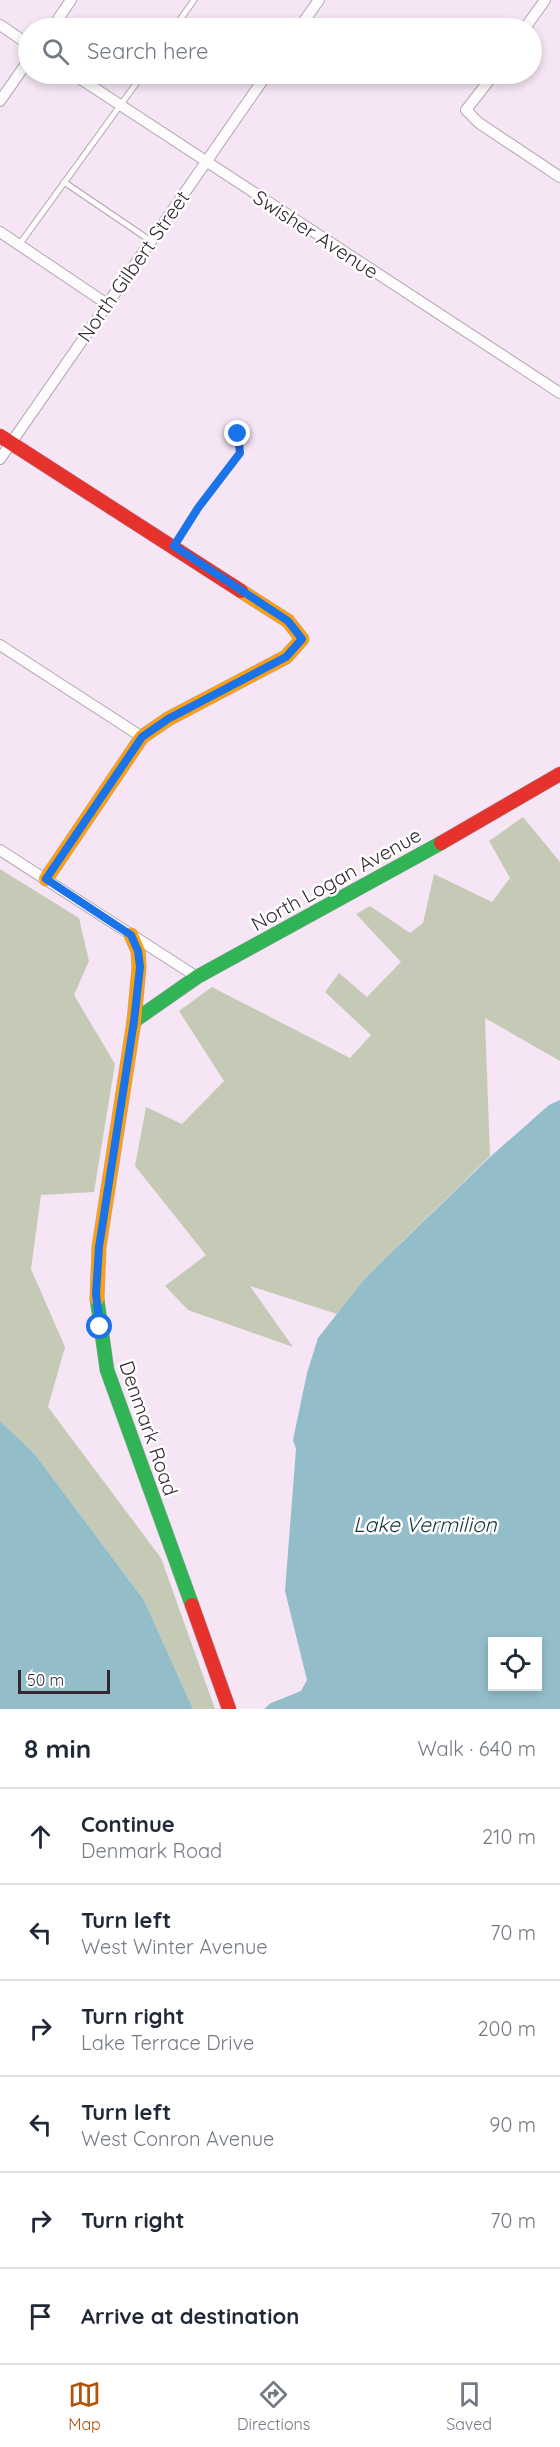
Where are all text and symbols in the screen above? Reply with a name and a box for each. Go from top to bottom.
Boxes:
search box [18,18,542,84]
icon: search [39,35,72,68]
text: Search here [87,37,208,65]
street label: Swisher Avenue [249,184,383,284]
street label: North Gilbert Street [71,185,195,346]
route end [224,420,250,446]
street label: North Logan Avenue [247,822,425,936]
route start [86,1313,112,1339]
street label: Denmark Road [114,1357,184,1499]
water label: Lake Vermilion [353,1511,498,1537]
map controls [488,1637,542,1691]
button: locate [488,1637,542,1691]
scale bar [18,1667,110,1694]
text: 50 m [27,1670,64,1690]
text: 8 min [24,1732,91,1765]
text: Walk · 640 m [417,1736,536,1761]
text: Continue [81,1810,175,1838]
icon: ahead [24,1820,57,1853]
text: 210 m [482,1824,536,1849]
text: Denmark Road [81,1838,222,1863]
text: Turn left [81,1906,171,1934]
icon: left [24,1916,57,1949]
text: 70 m [490,1920,536,1945]
text: West Winter Avenue [81,1934,268,1959]
text: Turn right [81,2002,185,2030]
icon: right [24,2012,57,2045]
text: 200 m [477,2016,536,2041]
text: Lake Terrace Drive [81,2030,254,2055]
text: Turn left [81,2098,171,2126]
icon: left [24,2108,57,2141]
text: 90 m [489,2112,536,2137]
text: West Conron Avenue [81,2126,274,2151]
icon: right [24,2204,57,2237]
text: Turn right [81,2206,185,2234]
text: 70 m [490,2208,536,2233]
icon: arrive [24,2300,57,2333]
text: Arrive at destination [81,2302,299,2330]
tab: Map [68,2378,101,2434]
tab: Directions [237,2378,310,2434]
tab: Saved [446,2378,492,2434]

